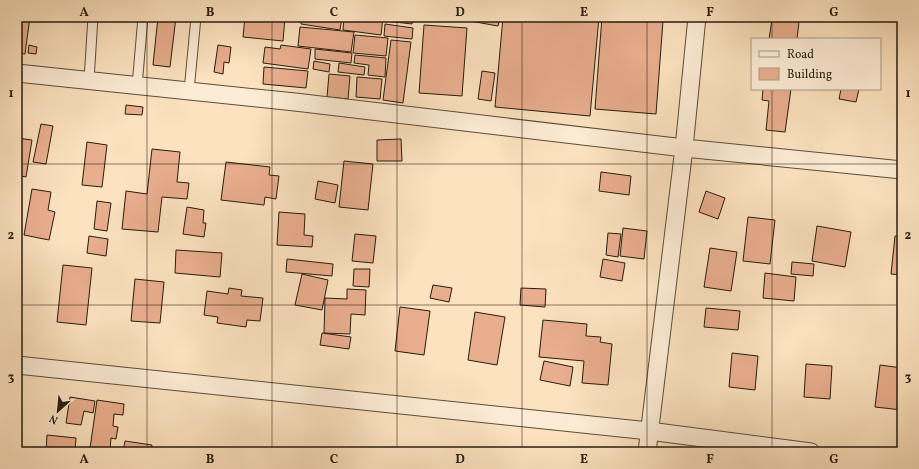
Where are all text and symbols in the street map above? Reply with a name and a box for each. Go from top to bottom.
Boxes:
text: A [79,4,89,22]
text: B [206,4,215,22]
text: C [330,4,338,22]
text: D [455,4,465,22]
text: E [580,4,588,22]
text: F [706,4,714,22]
text: G [829,4,839,22]
legend [751,38,881,90]
text: Road [787,47,814,63]
text: Building [787,67,832,83]
text: 1 [8,85,14,103]
text: 1 [905,85,911,103]
text: 2 [8,227,15,245]
text: 2 [905,227,912,245]
text: 3 [8,369,15,387]
text: 3 [905,369,912,387]
north arrow [38,391,78,431]
text: N [47,410,61,427]
text: A [79,451,89,469]
text: B [206,451,215,469]
text: C [330,451,338,469]
text: D [455,451,465,469]
text: E [580,451,588,469]
text: F [706,451,714,469]
text: G [829,451,839,469]

